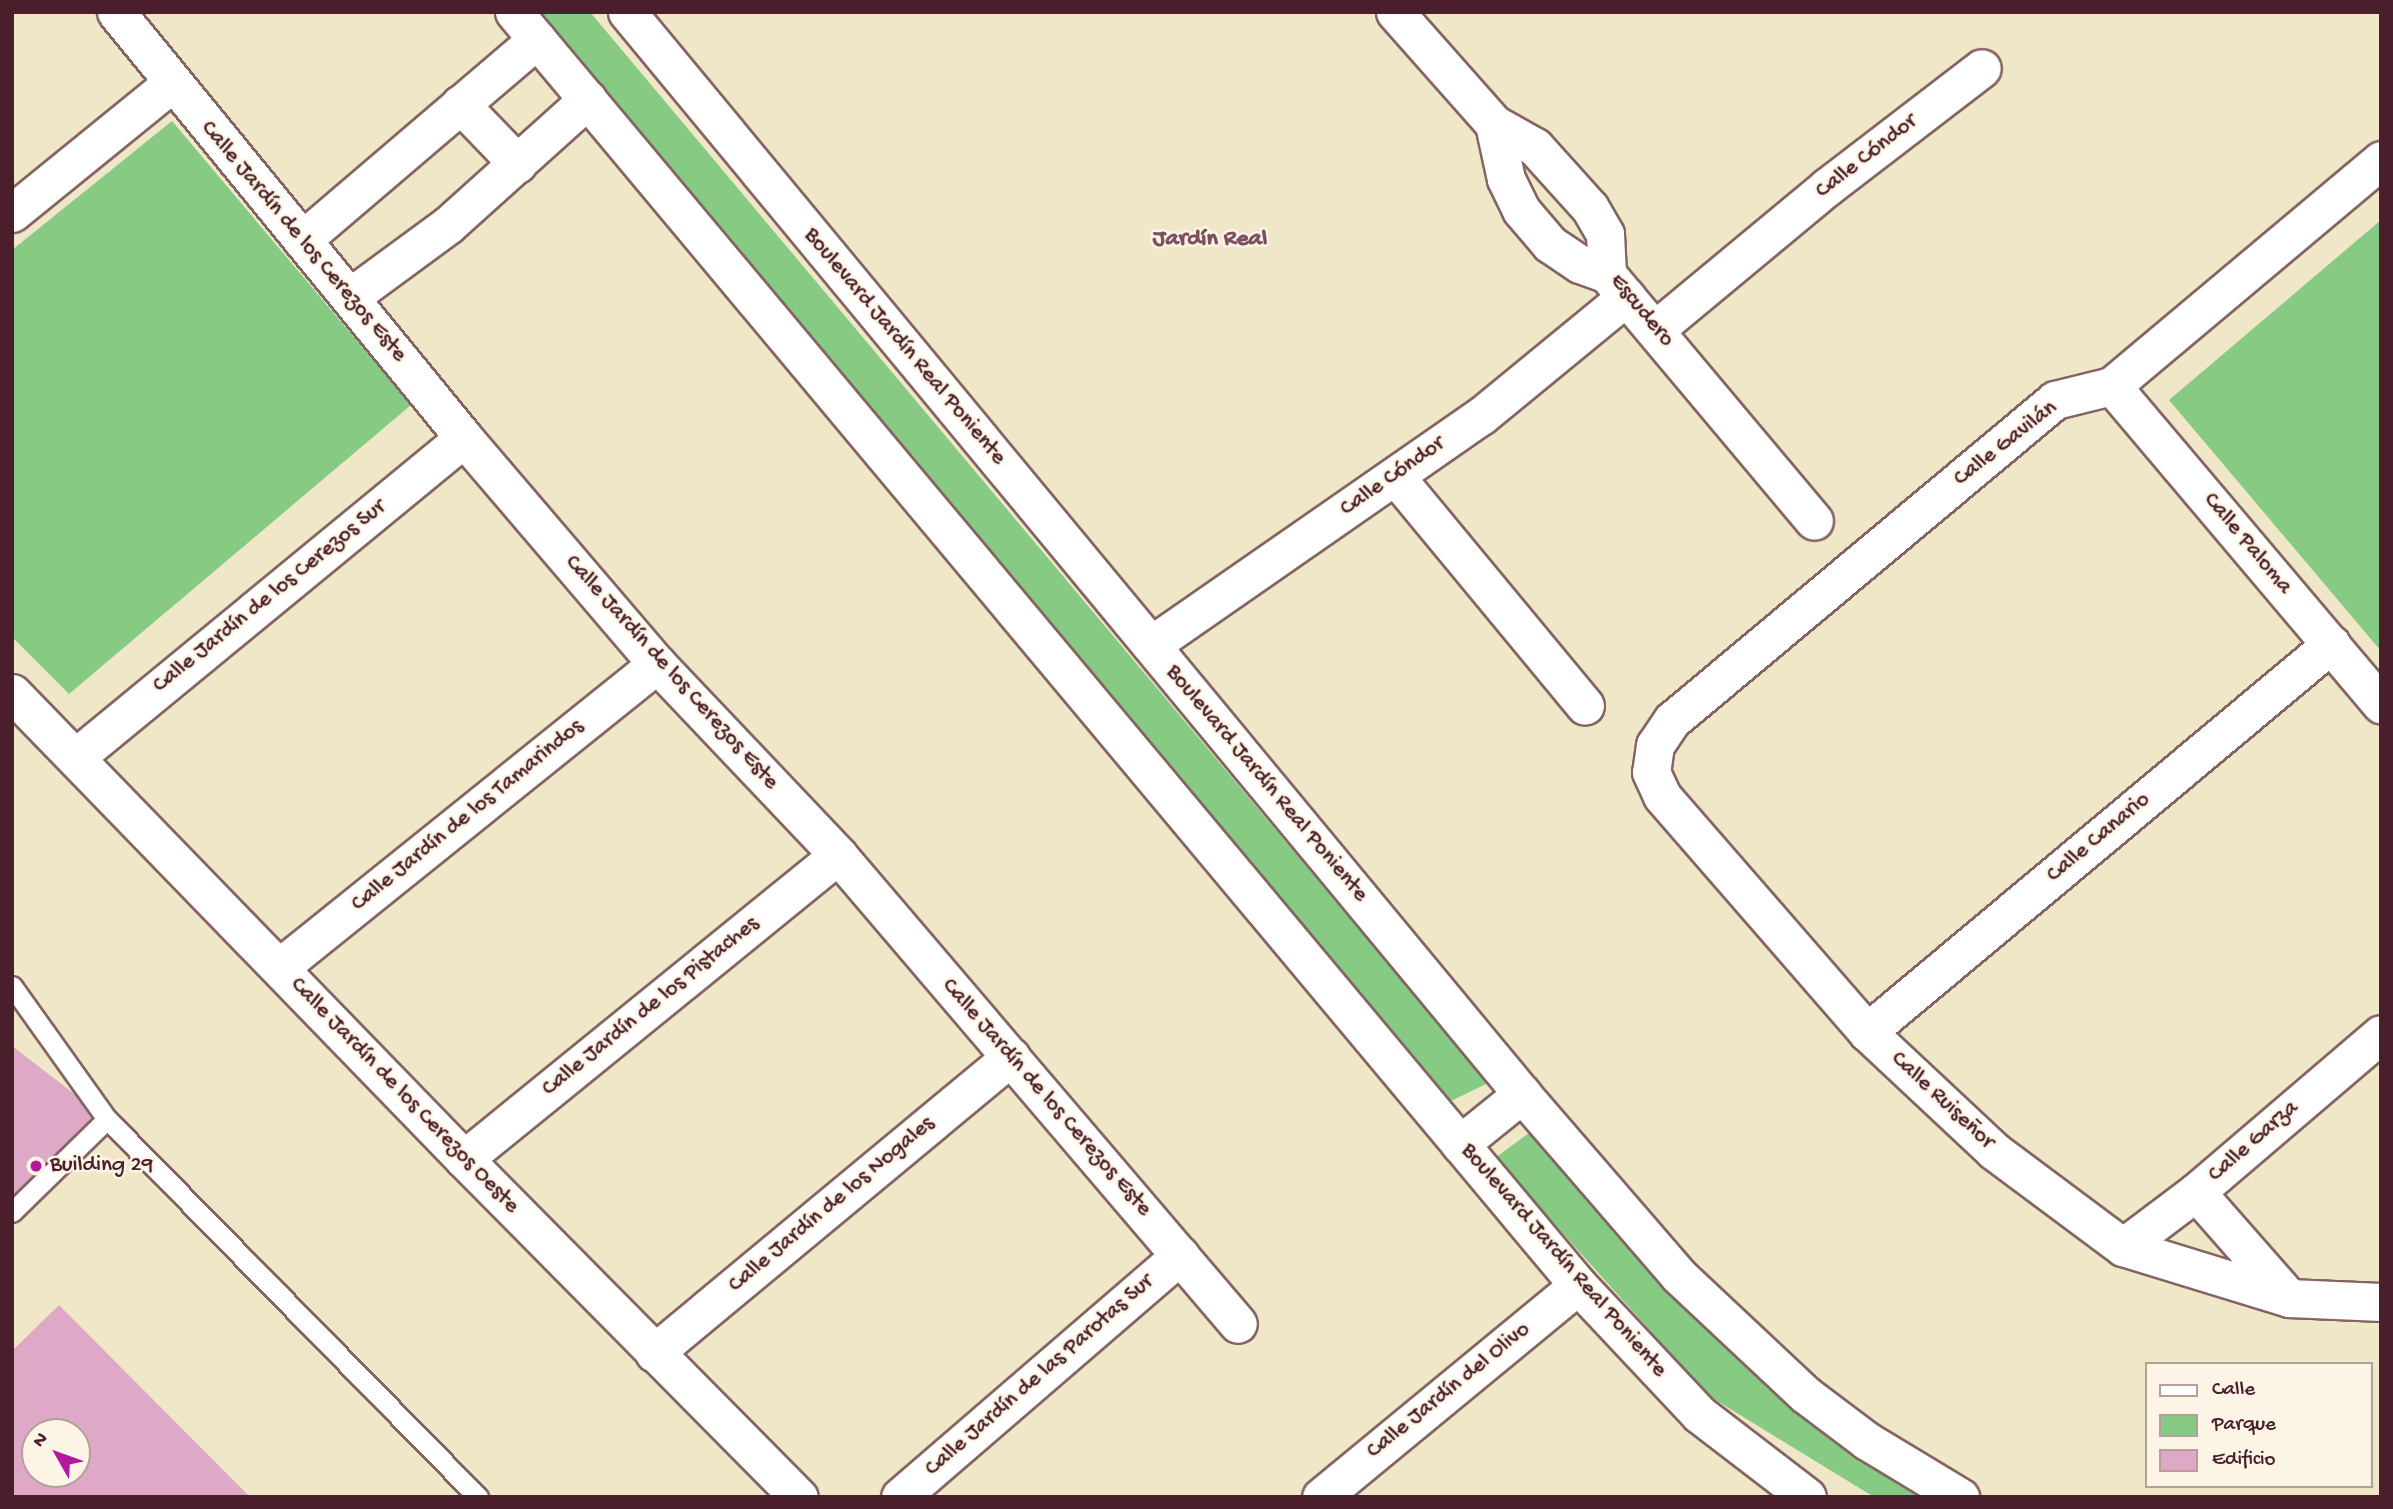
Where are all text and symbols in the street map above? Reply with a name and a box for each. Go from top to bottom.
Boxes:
street label: Calle Cóndor [1811,109,1923,205]
street label: Calle Jardín de los Cerezos Este [194,116,412,368]
street label: Boulevard Jardín Real Poniente [797,223,1011,471]
district label: Jardín Real [1153,226,1267,254]
street label: Escudero [1603,269,1679,353]
street label: Calle Gavilán [1949,395,2063,493]
street label: Calle Cóndor [1335,431,1451,523]
street label: Calle Paloma [2196,488,2298,600]
street label: Calle Jardín de los Cerezos Sur [148,494,392,700]
street label: Calle Jardín de los Cerezos Este [558,550,784,796]
street label: Boulevard Jardín Real Poniente [1159,660,1373,908]
street label: Calle Jardín de los Tamarindos [346,714,590,918]
street label: Calle Canario [2042,787,2156,889]
street label: Calle Jardín de los Pistaches [537,911,765,1103]
street label: Calle Jardín de los Cerezos Oeste [284,972,524,1220]
street label: Calle Jardín de los Cerezos Este [935,973,1157,1223]
street label: Calle Ruiseñor [1884,1046,2000,1156]
street label: Calle Garza [2203,1095,2305,1189]
street label: Calle Jardín de los Nogales [723,1111,941,1299]
street label: Boulevard Jardín Real Poniente [1454,1138,1672,1384]
place label: Building 29 [50,1152,153,1180]
marker: Building 29 [28,1158,44,1174]
street label: Calle Jardín de las Parotas Sur [920,1269,1160,1483]
street label: Calle Jardín del Olivo [1362,1317,1536,1465]
legend [2144,1362,2372,1488]
text: Calle [2212,1378,2255,1403]
text: Parque [2212,1413,2276,1438]
north arrow [21,1418,91,1488]
text: N [28,1428,54,1453]
text: Edificio [2212,1448,2276,1473]

